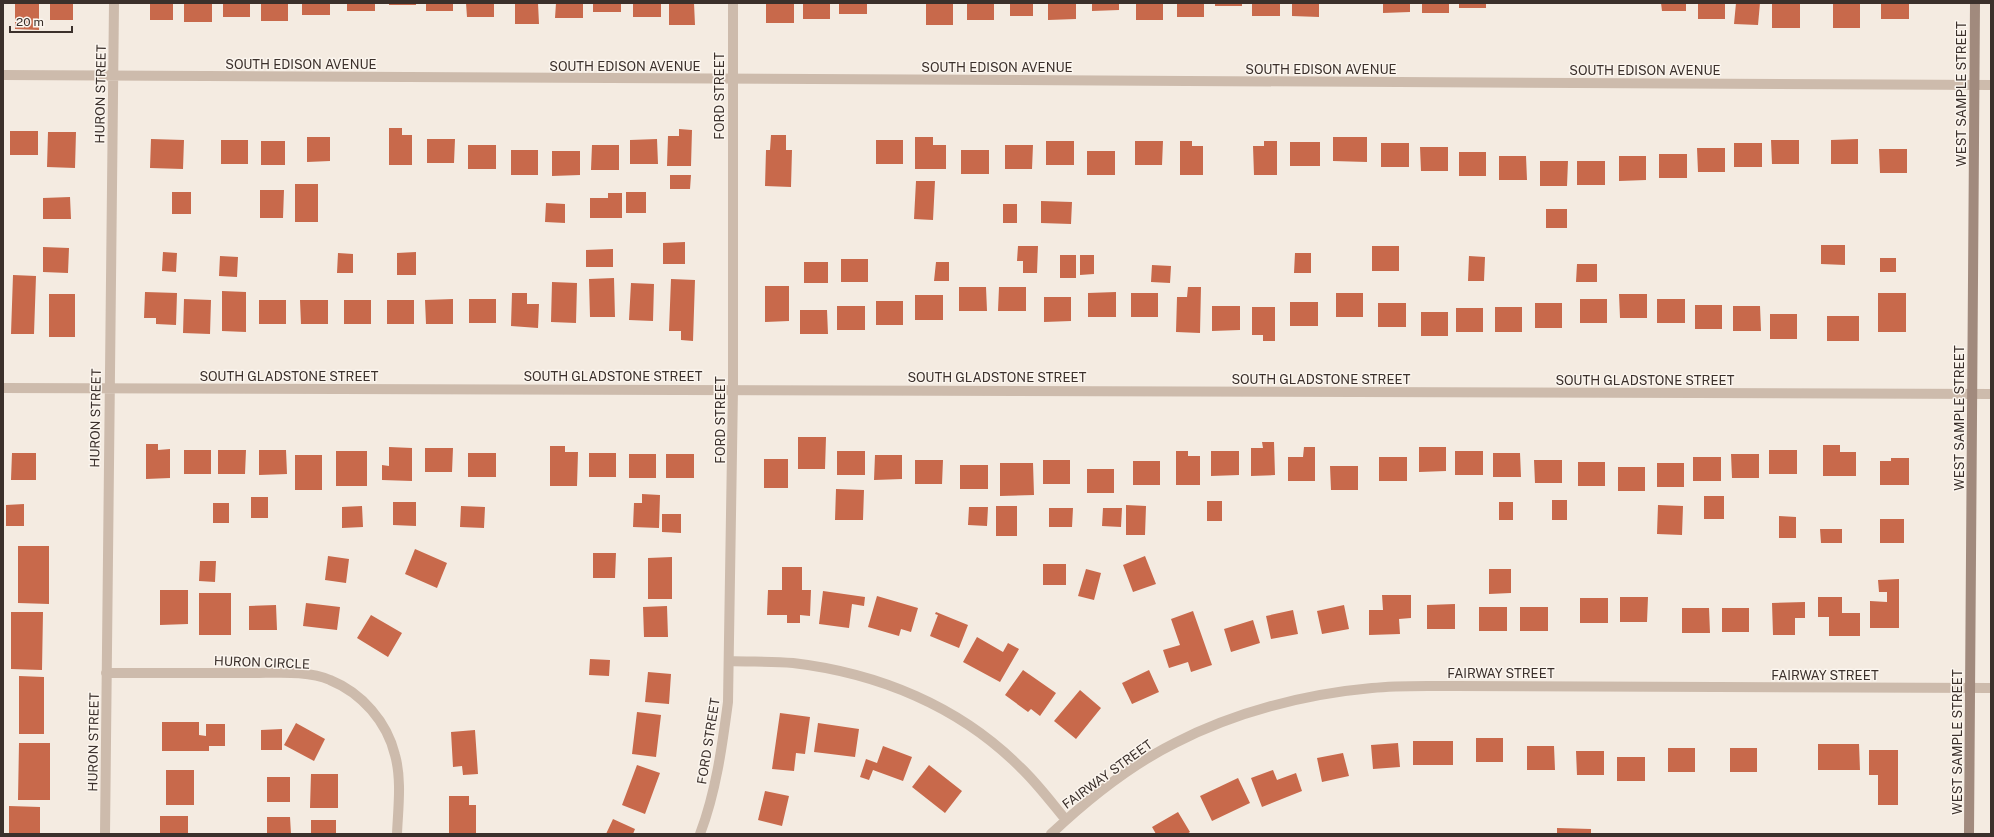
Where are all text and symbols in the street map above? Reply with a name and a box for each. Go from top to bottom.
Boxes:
scale bar [10,8,72,34]
text: 20 m [16,15,44,29]
street label: WEST SAMPLE STREET [1954,21,1969,167]
street label: HURON STREET [92,44,109,144]
street label: FORD STREET [712,52,727,140]
street label: SOUTH EDISON AVENUE [225,57,377,72]
street label: SOUTH EDISON AVENUE [549,59,701,74]
street label: SOUTH EDISON AVENUE [921,60,1073,75]
street label: SOUTH EDISON AVENUE [1245,62,1397,77]
street label: SOUTH EDISON AVENUE [1569,63,1721,78]
street label: WEST SAMPLE STREET [1952,345,1967,491]
street label: HURON STREET [87,368,104,468]
street label: SOUTH GLADSTONE STREET [199,369,379,384]
street label: SOUTH GLADSTONE STREET [523,369,703,384]
street label: SOUTH GLADSTONE STREET [907,370,1087,385]
street label: SOUTH GLADSTONE STREET [1231,372,1411,387]
street label: SOUTH GLADSTONE STREET [1555,373,1735,388]
street label: FORD STREET [713,376,728,464]
street label: HURON CIRCLE [214,653,310,672]
street label: FAIRWAY STREET [1447,666,1555,681]
street label: FAIRWAY STREET [1771,668,1879,683]
street label: WEST SAMPLE STREET [1950,669,1965,815]
street label: HURON STREET [85,692,102,792]
street label: FORD STREET [694,696,723,785]
street label: FAIRWAY STREET [1059,737,1155,812]

